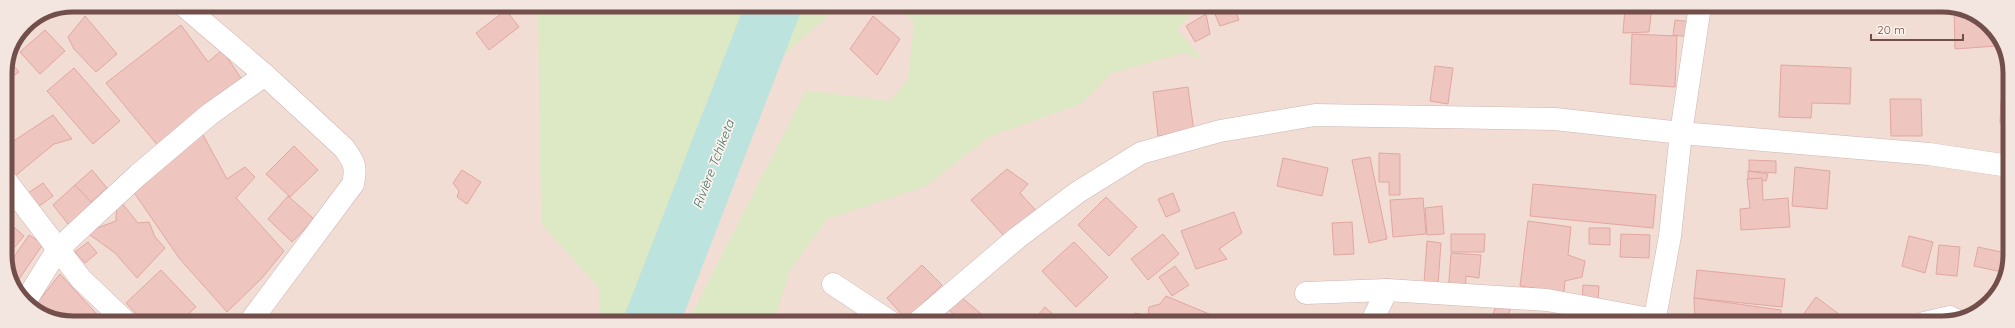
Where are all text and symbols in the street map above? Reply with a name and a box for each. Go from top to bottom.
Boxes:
scale bar [1871,16,1963,42]
text: 20 m [1877,22,1905,37]
water label: Rivière Tchiketa [689,116,738,211]

